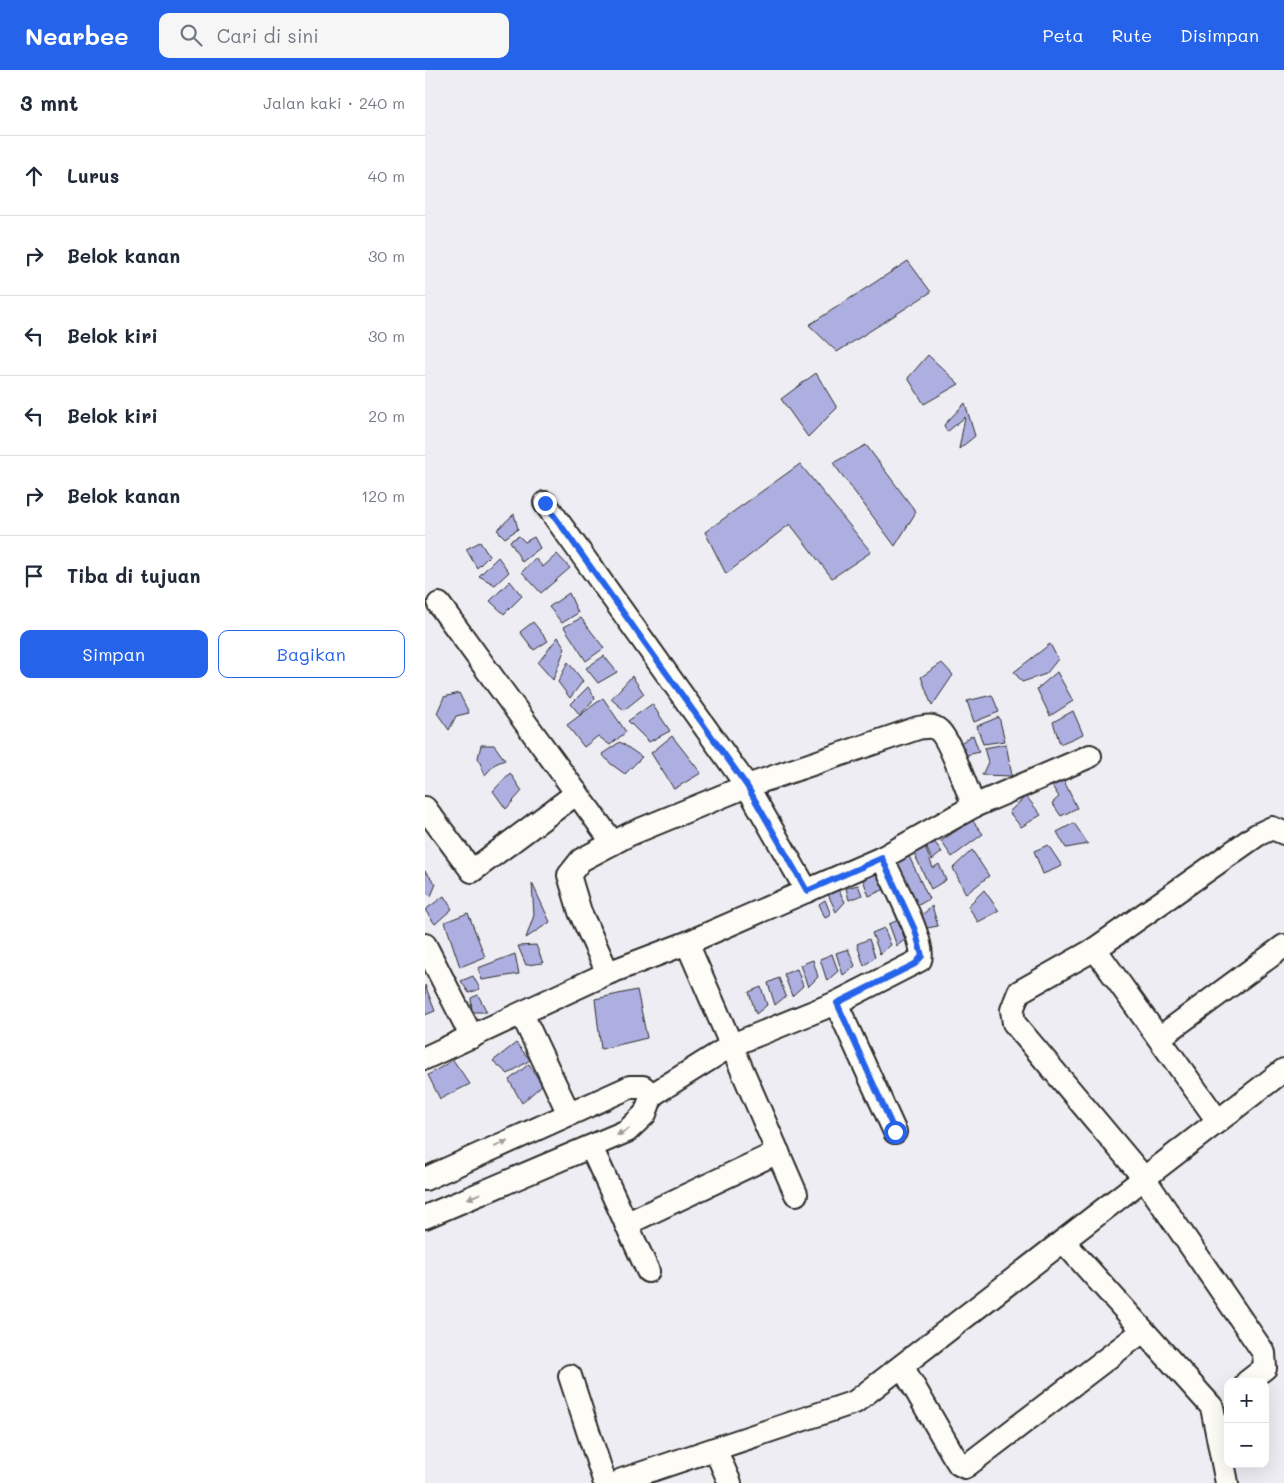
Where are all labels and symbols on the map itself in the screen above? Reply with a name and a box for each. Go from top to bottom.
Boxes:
route end [534,492,557,515]
route start [884,1121,907,1144]
one-way arrow [616,1128,631,1136]
one-way arrow [494,1140,508,1148]
one-way arrow [467,1193,481,1201]

